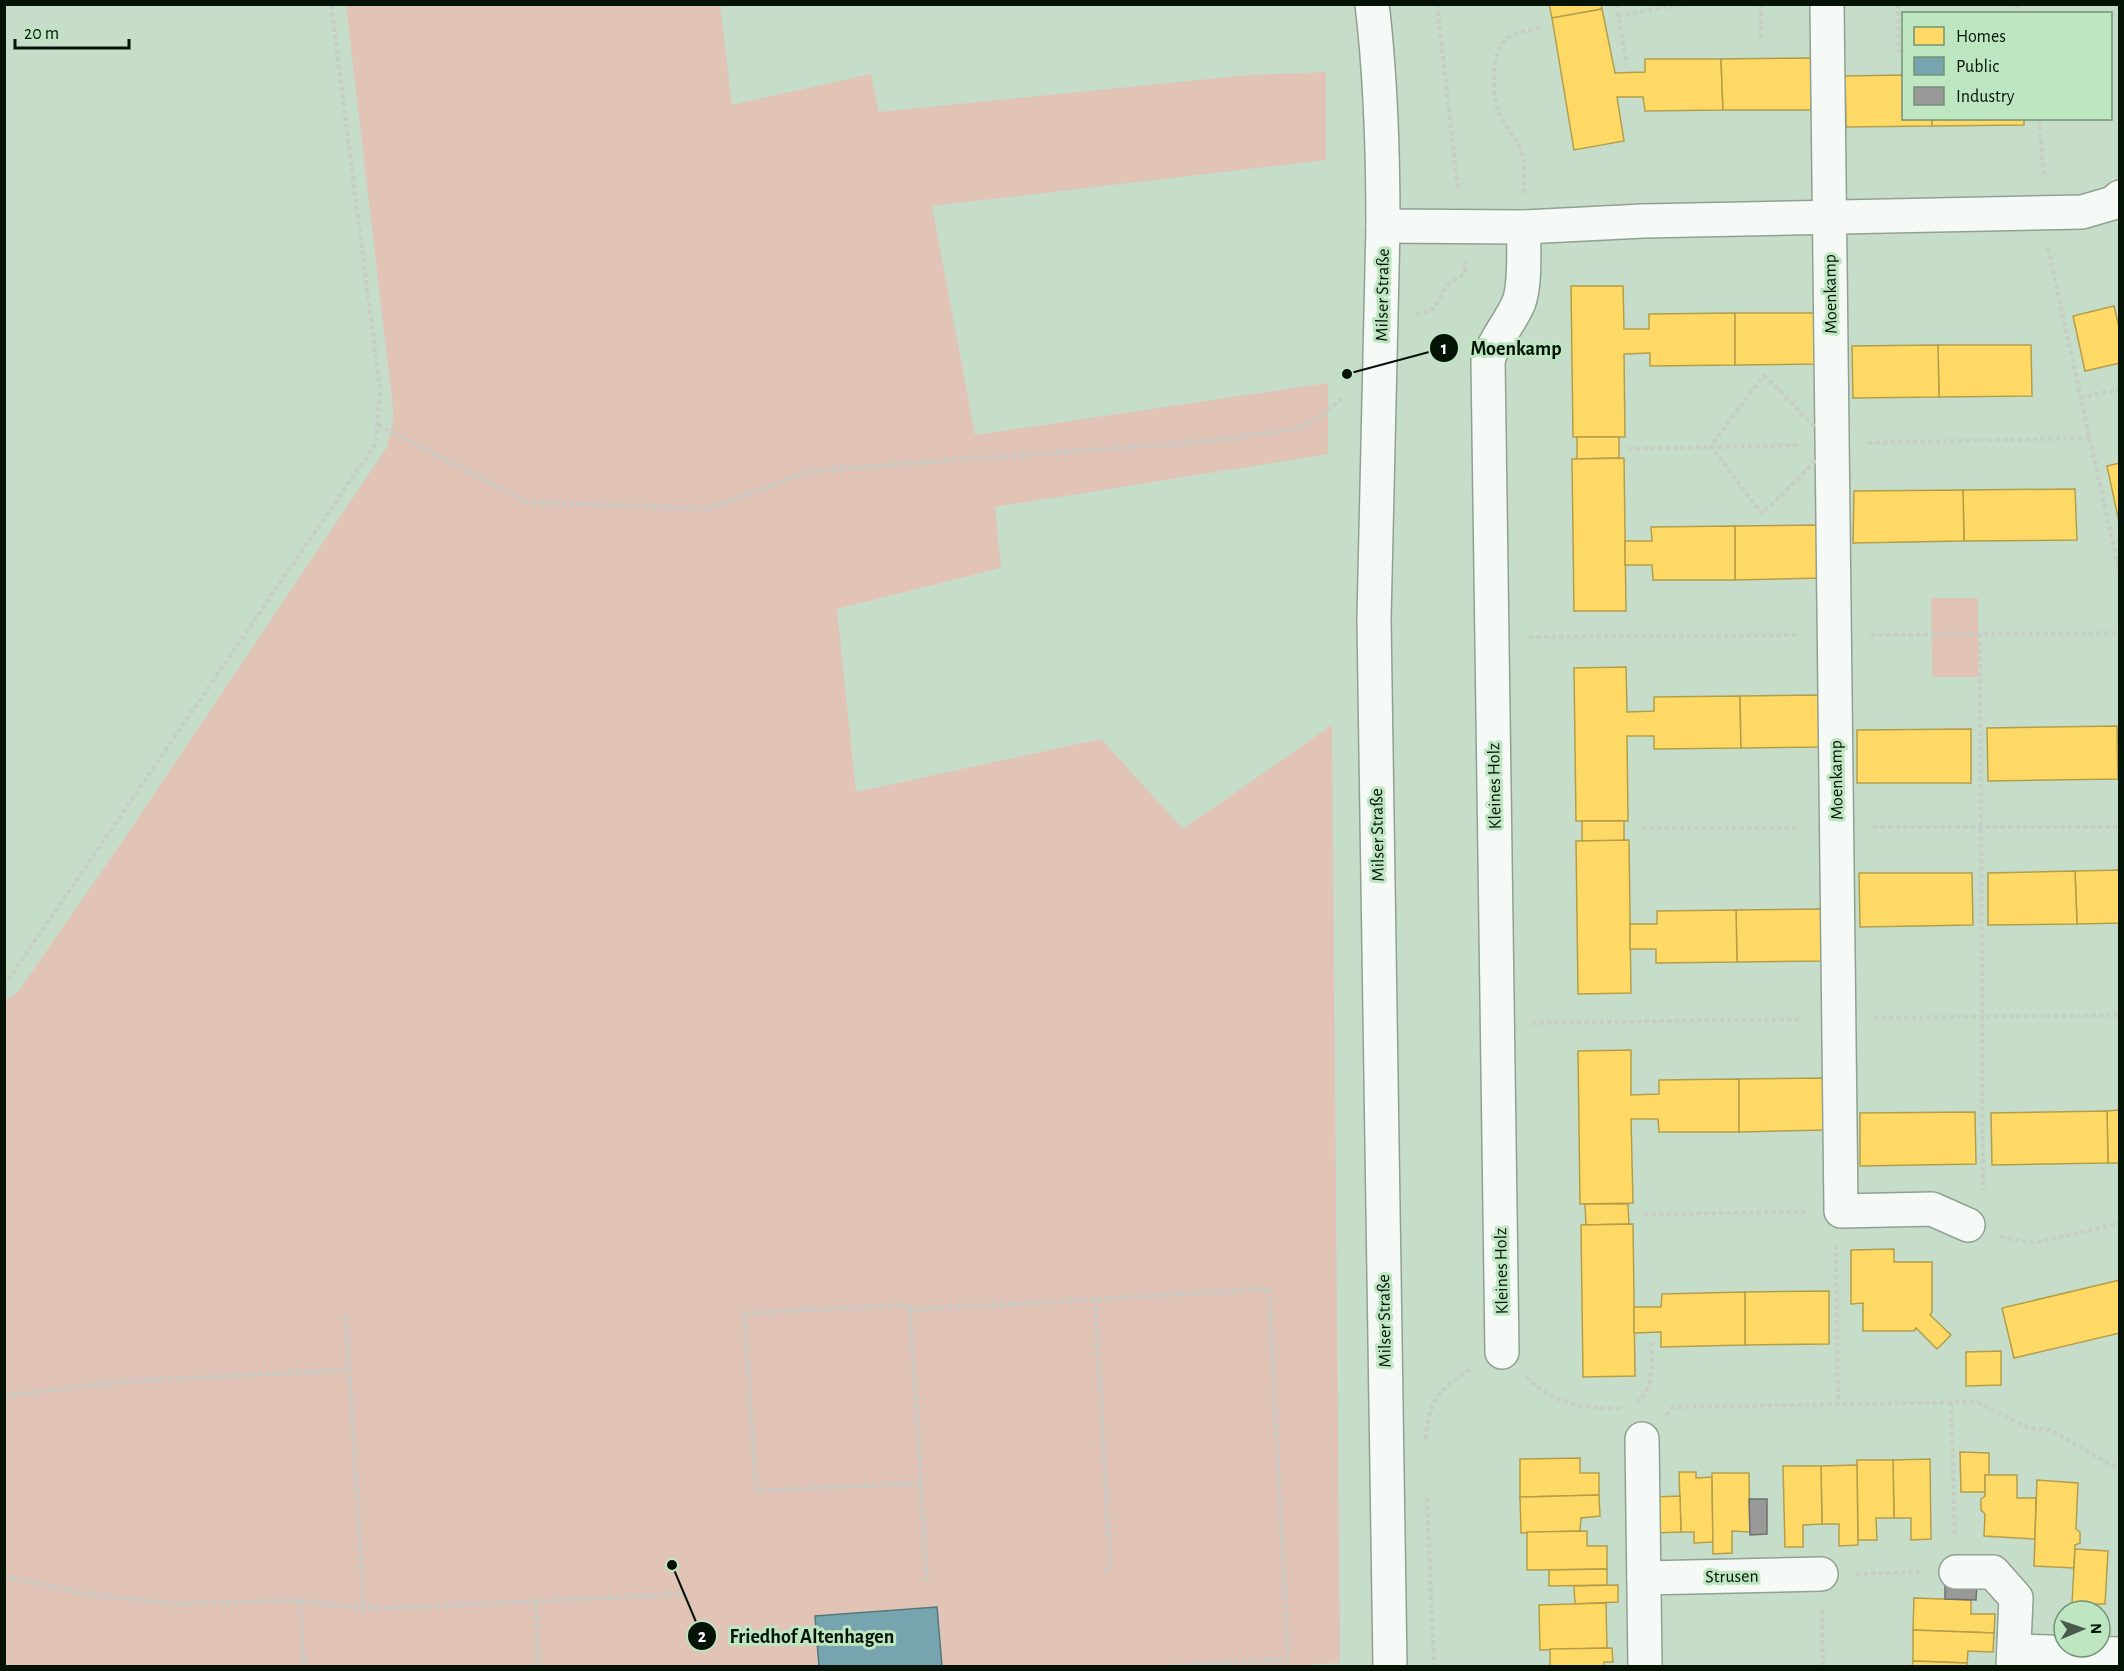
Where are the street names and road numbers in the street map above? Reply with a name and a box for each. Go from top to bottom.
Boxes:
street label: Milser Straße [1373,248,1393,342]
street label: Moenkamp [1821,254,1841,334]
street label: Moenkamp [1827,740,1847,820]
street label: Kleines Holz [1485,742,1505,830]
street label: Milser Straße [1368,788,1388,882]
street label: Kleines Holz [1492,1227,1512,1315]
street label: Milser Straße [1375,1274,1395,1368]
street label: Strusen [1705,1568,1759,1586]

